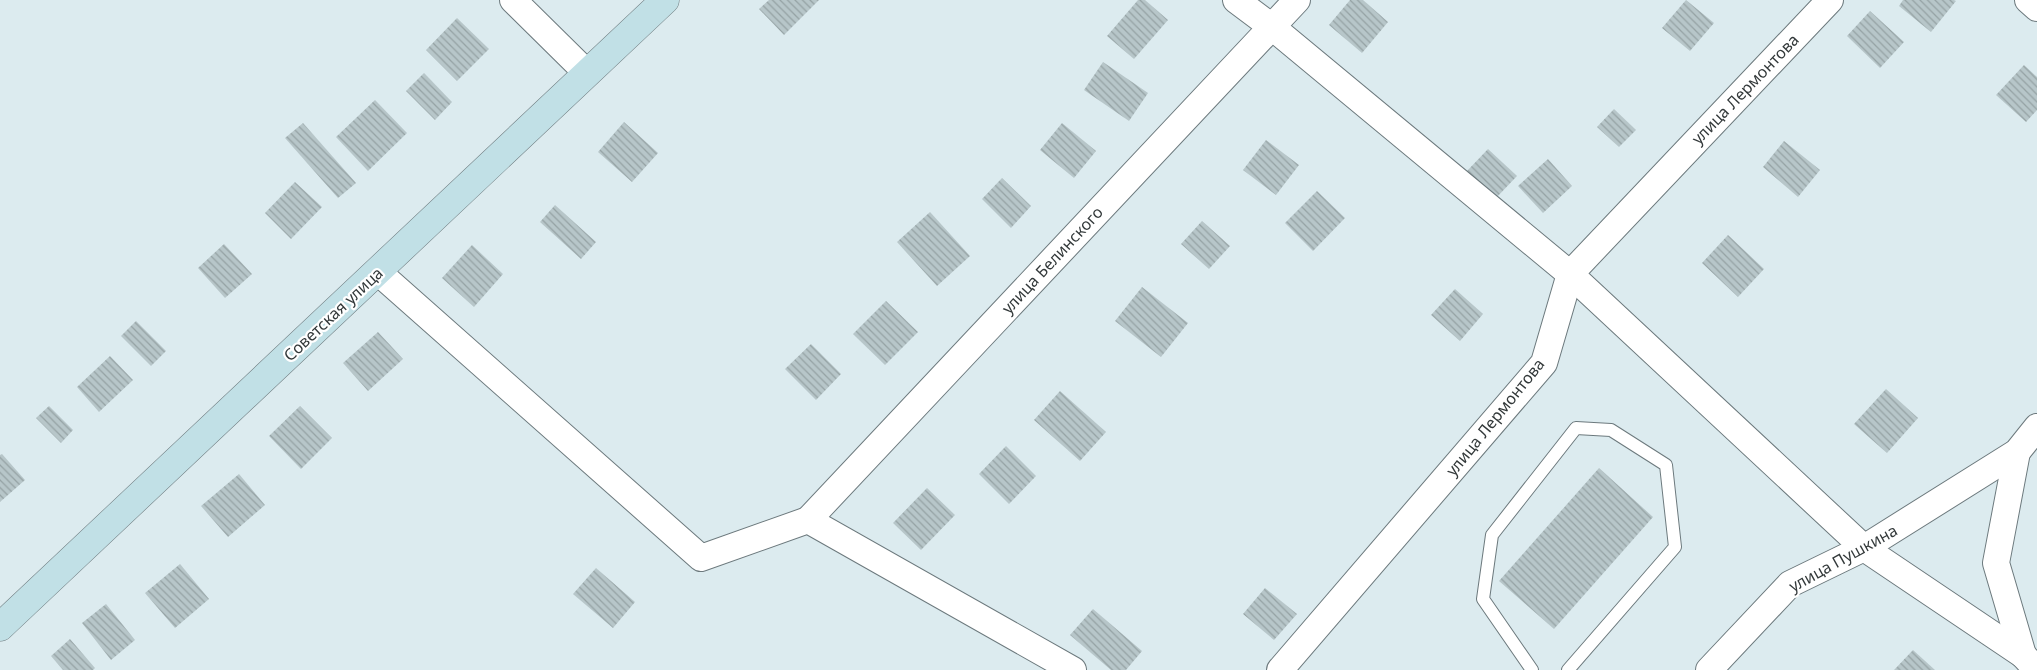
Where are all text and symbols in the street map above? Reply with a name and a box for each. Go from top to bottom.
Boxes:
street label: улица Лермонтова [1687,29,1803,149]
street label: улица Белинского [996,202,1108,318]
street label: Советская улица [279,262,387,366]
street label: улица Лермонтова [1441,354,1549,480]
street label: улица Пушкина [1785,519,1901,597]

